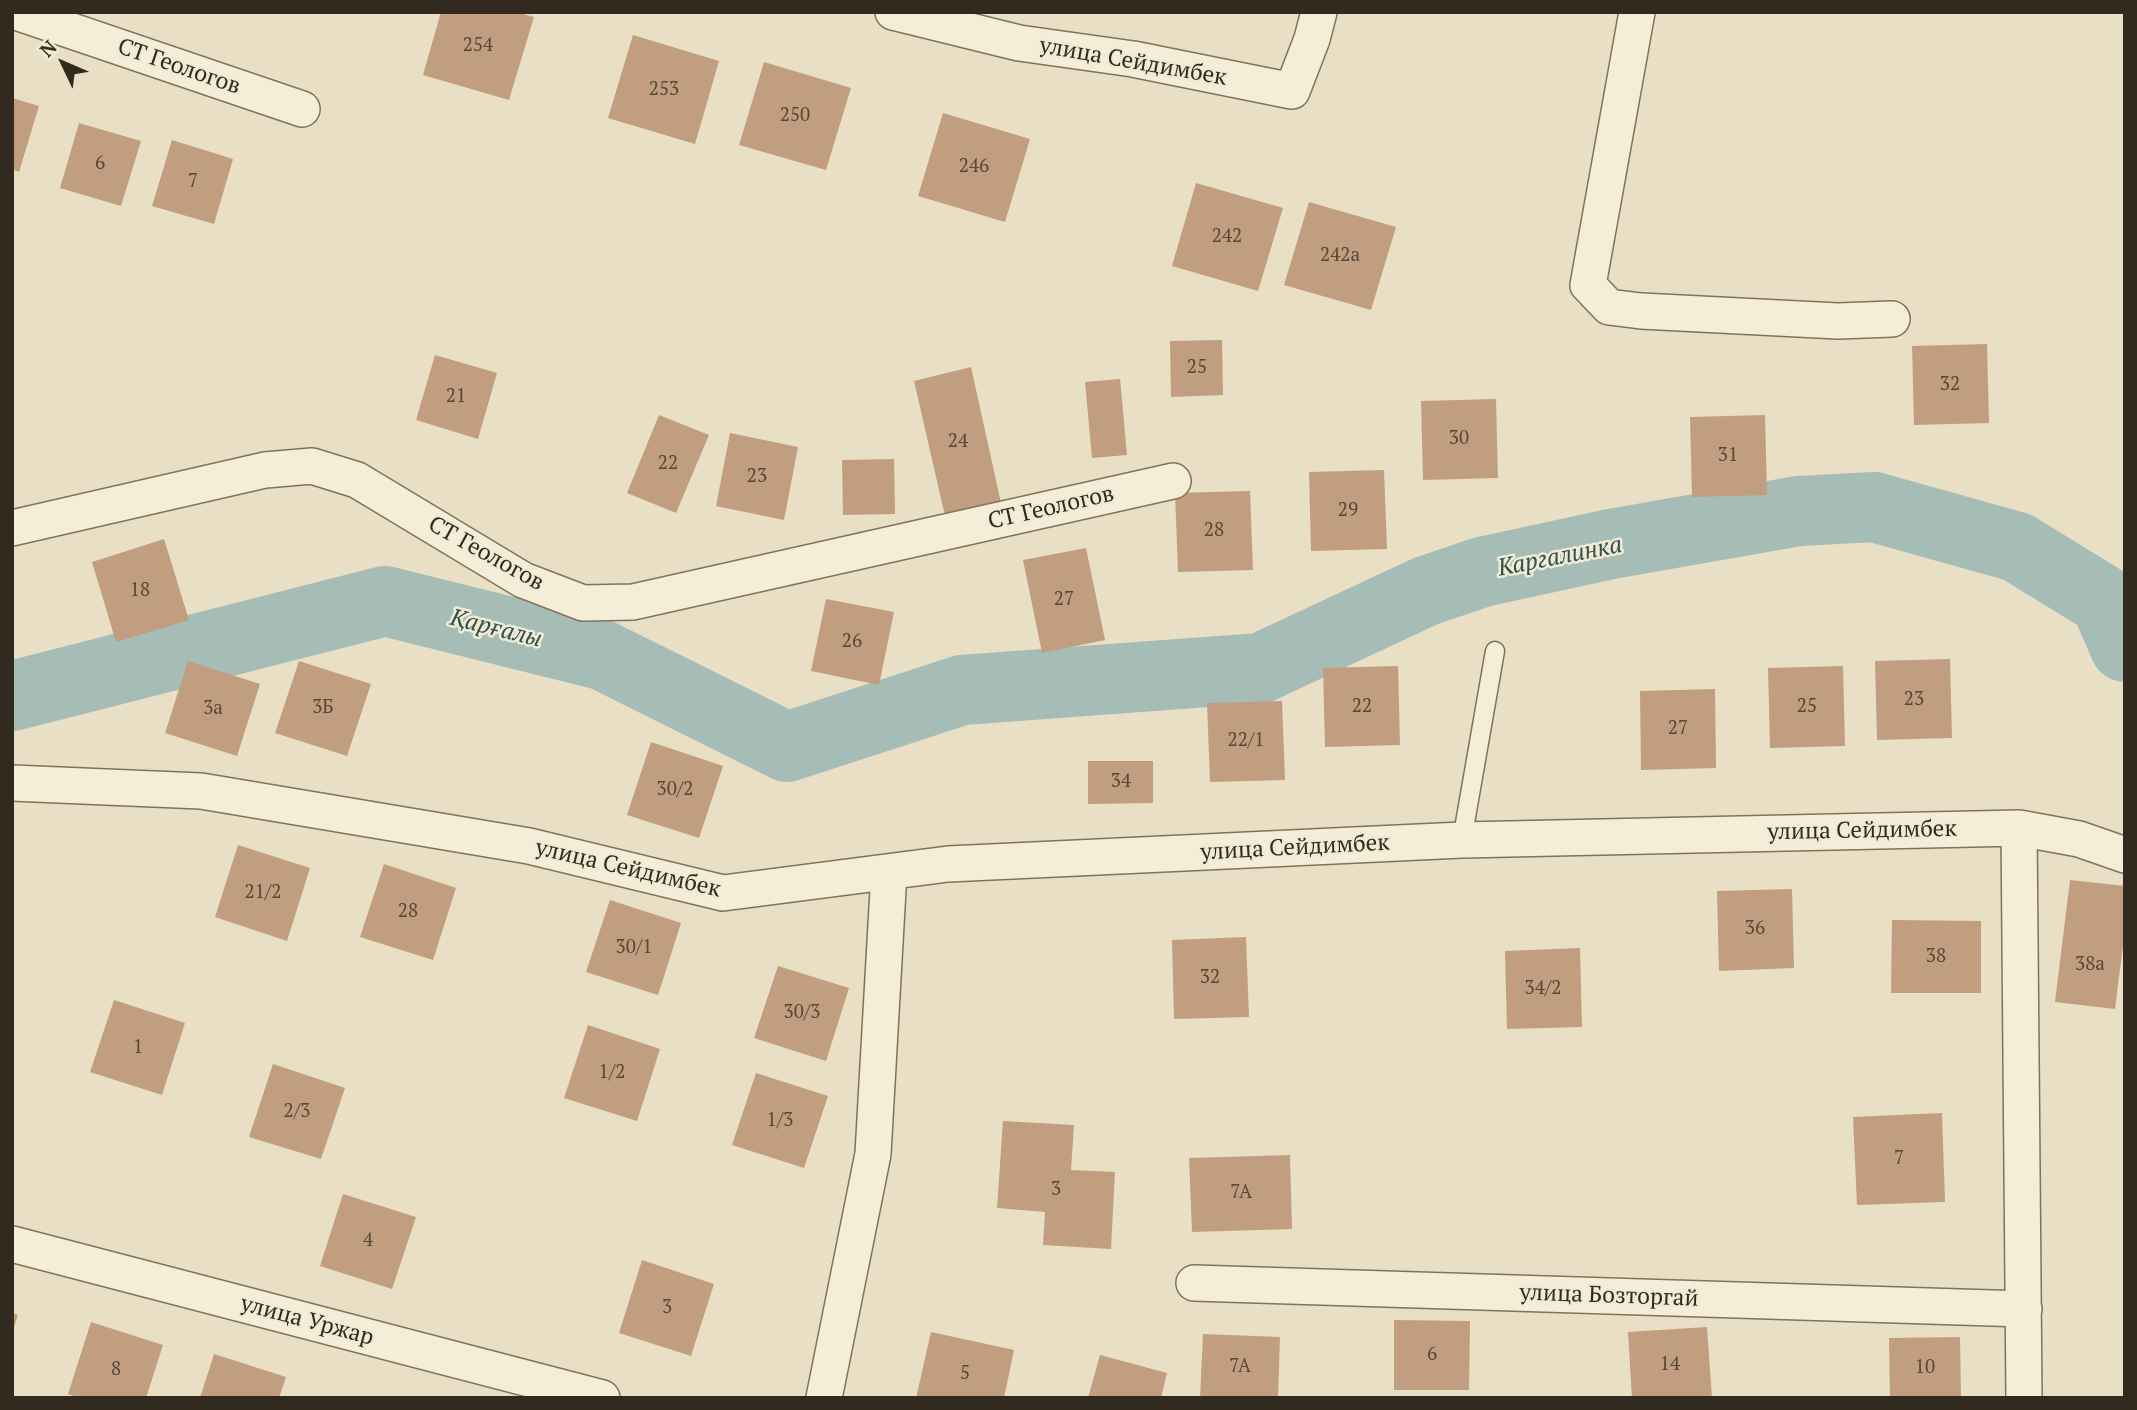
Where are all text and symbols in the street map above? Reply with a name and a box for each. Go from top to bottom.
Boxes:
north arrow [28,28,98,98]
street label: улица Сейдимбек [1037,32,1229,92]
street label: СТ Геологов [114,33,244,101]
text: N [34,34,62,62]
house number: 254 [463,35,493,57]
house number: 253 [649,79,679,101]
house number: 250 [780,105,810,127]
house number: 6 [95,153,105,175]
house number: 246 [959,156,989,178]
house number: 7 [188,171,198,193]
house number: 242 [1212,226,1242,248]
house number: 242а [1320,245,1360,267]
house number: 25 [1187,357,1207,379]
house number: 32 [1940,374,1960,396]
house number: 21 [446,386,466,408]
house number: 30 [1449,428,1469,450]
house number: 24 [948,431,968,453]
house number: 31 [1718,445,1738,467]
house number: 22 [658,453,678,475]
house number: 23 [747,466,767,488]
street label: СТ Геологов [985,480,1117,536]
house number: 29 [1338,500,1358,522]
street label: СТ Геологов [423,511,549,597]
house number: 28 [1204,520,1224,542]
water label: Каргалинка [1495,531,1625,583]
house number: 18 [130,580,150,602]
house number: 27 [1054,589,1074,611]
water label: Қарғалы [447,604,545,654]
house number: 26 [842,631,862,653]
house number: 23 [1904,689,1924,711]
house number: 22 [1352,696,1372,718]
house number: 25 [1797,696,1817,718]
house number: 3Б [312,697,334,719]
house number: 3а [203,698,223,720]
house number: 27 [1668,718,1688,740]
house number: 22/1 [1228,730,1264,752]
house number: 34 [1111,771,1131,793]
house number: 30/2 [657,779,693,801]
street label: улица Сейдимбек [1767,816,1957,846]
street label: улица Сейдимбек [1200,829,1390,867]
street label: улица Сейдимбек [533,834,723,904]
house number: 21/2 [245,882,281,904]
house number: 28 [398,901,418,923]
house number: 36 [1745,918,1765,940]
house number: 30/1 [616,937,652,959]
house number: 38 [1926,946,1946,968]
house number: 38а [2075,954,2105,976]
house number: 32 [1200,967,1220,989]
house number: 34/2 [1525,978,1561,1000]
house number: 30/3 [784,1002,820,1024]
house number: 1 [133,1037,143,1059]
house number: 1/2 [599,1062,625,1084]
house number: 2/3 [284,1101,310,1123]
house number: 1/3 [767,1110,793,1132]
house number: 7 [1894,1148,1904,1170]
house number: 3 [1051,1179,1061,1201]
house number: 7А [1230,1182,1252,1204]
house number: 4 [363,1230,373,1252]
street label: улица Бозторгай [1519,1279,1699,1313]
street label: улица Уржар [237,1290,377,1352]
house number: 3 [662,1297,672,1319]
house number: 6 [1427,1344,1437,1366]
house number: 14 [1660,1354,1680,1376]
house number: 7А [1229,1356,1251,1378]
house number: 10 [1915,1357,1935,1379]
house number: 8 [111,1359,121,1381]
house number: 5 [960,1363,970,1385]

